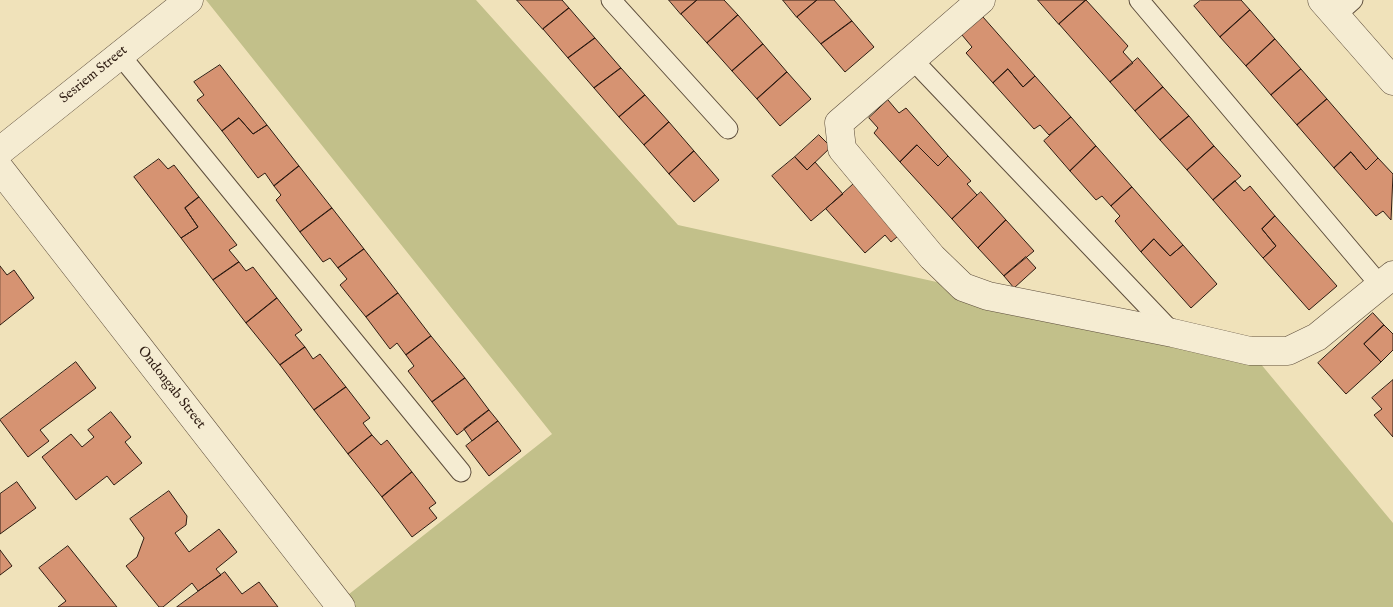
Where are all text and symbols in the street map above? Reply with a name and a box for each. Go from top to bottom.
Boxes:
street label: Sesriem Street [57,43,131,107]
street label: Ondongab Street [133,343,209,433]

